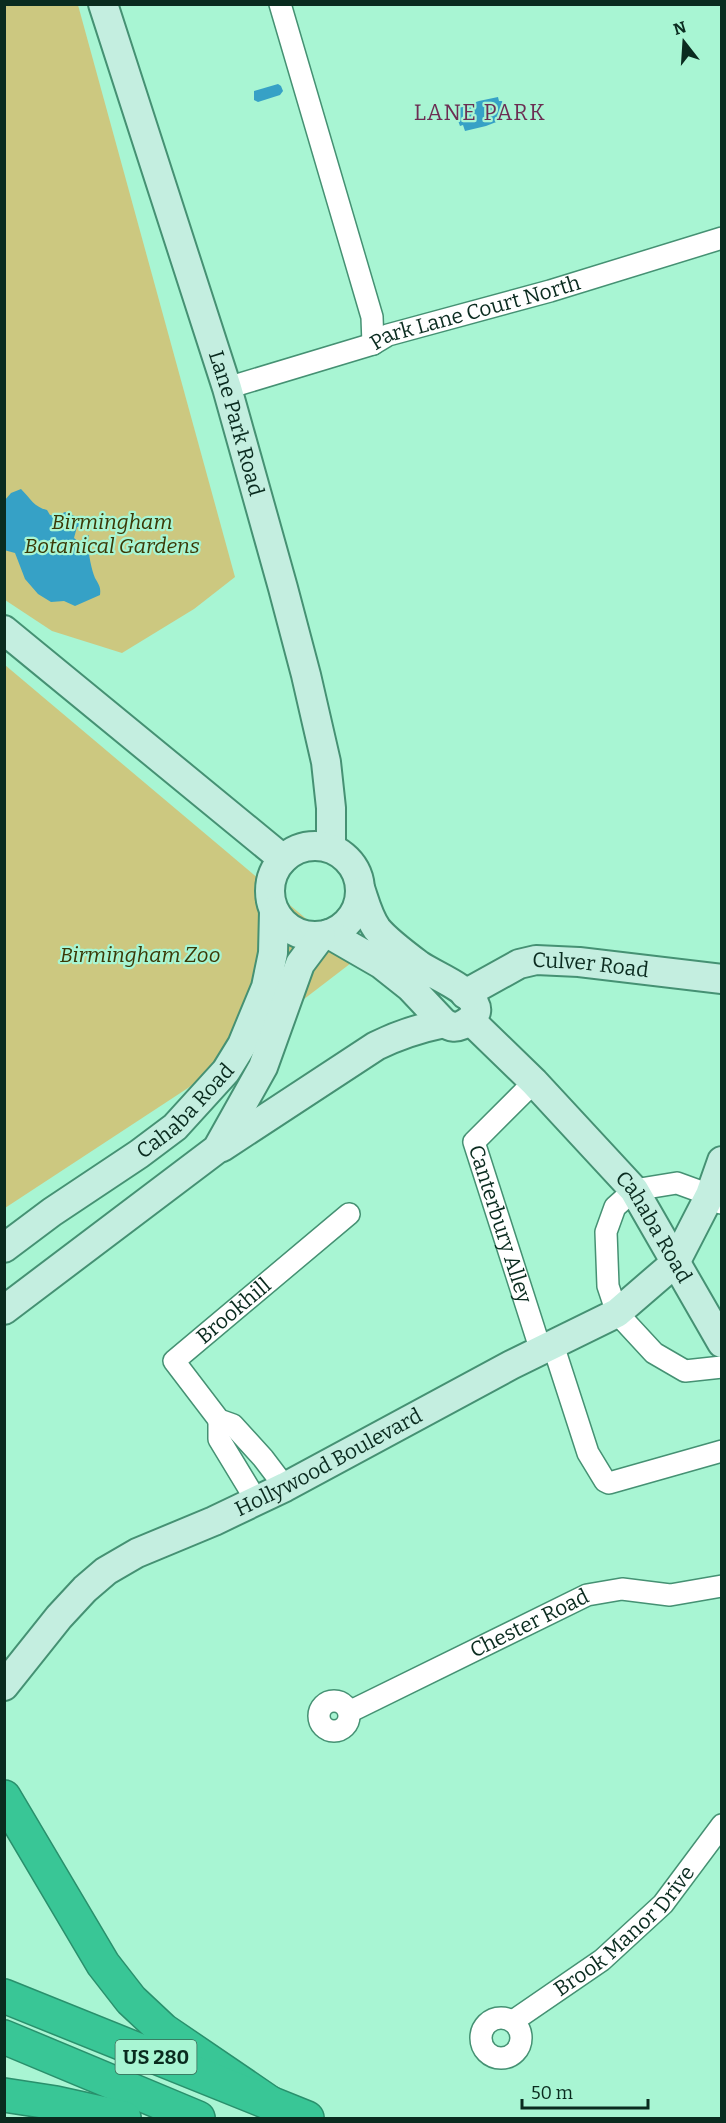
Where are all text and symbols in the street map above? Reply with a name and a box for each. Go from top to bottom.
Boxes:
north arrow [654,12,714,72]
text: N [671,17,688,39]
district label: LANE PARK [414,99,546,126]
street label: Park Lane Court North [365,269,583,356]
street label: Lane Park Road [203,347,270,499]
park label: Birmingham Botanical Gardens [24,509,200,559]
park label: Birmingham Zoo [60,942,220,968]
street label: Culver Road [532,947,650,983]
street label: Cahaba Road [131,1058,240,1164]
street label: Canterbury Alley [463,1142,538,1307]
street label: Cahaba Road [610,1165,698,1287]
street label: Brookhill [191,1272,276,1349]
street label: Hollywood Boulevard [231,1402,427,1522]
street label: Chester Road [466,1583,593,1664]
street label: Brook Manor Drive [549,1860,700,2002]
road number: US 280 [116,2040,196,2074]
scale bar [522,2072,648,2110]
text: 50 m [531,2082,573,2104]

